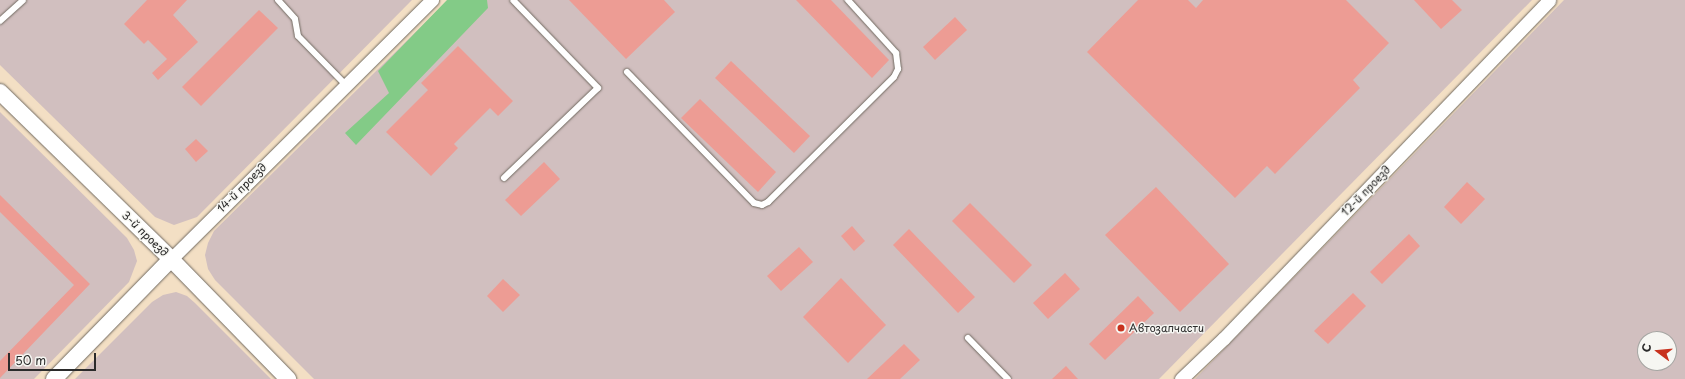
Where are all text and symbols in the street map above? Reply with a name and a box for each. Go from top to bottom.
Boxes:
street label: 14-й проезд [215,161,269,215]
street label: 12-й проезд [1339,163,1393,219]
street label: 3-й проезд [119,209,171,259]
place label: Автозапчасти [1129,321,1204,335]
marker: Автозапчасти [1116,323,1126,333]
north arrow [1637,331,1677,371]
text: С [1637,342,1655,354]
scale bar [10,345,98,371]
text: 50 m [15,351,46,369]

